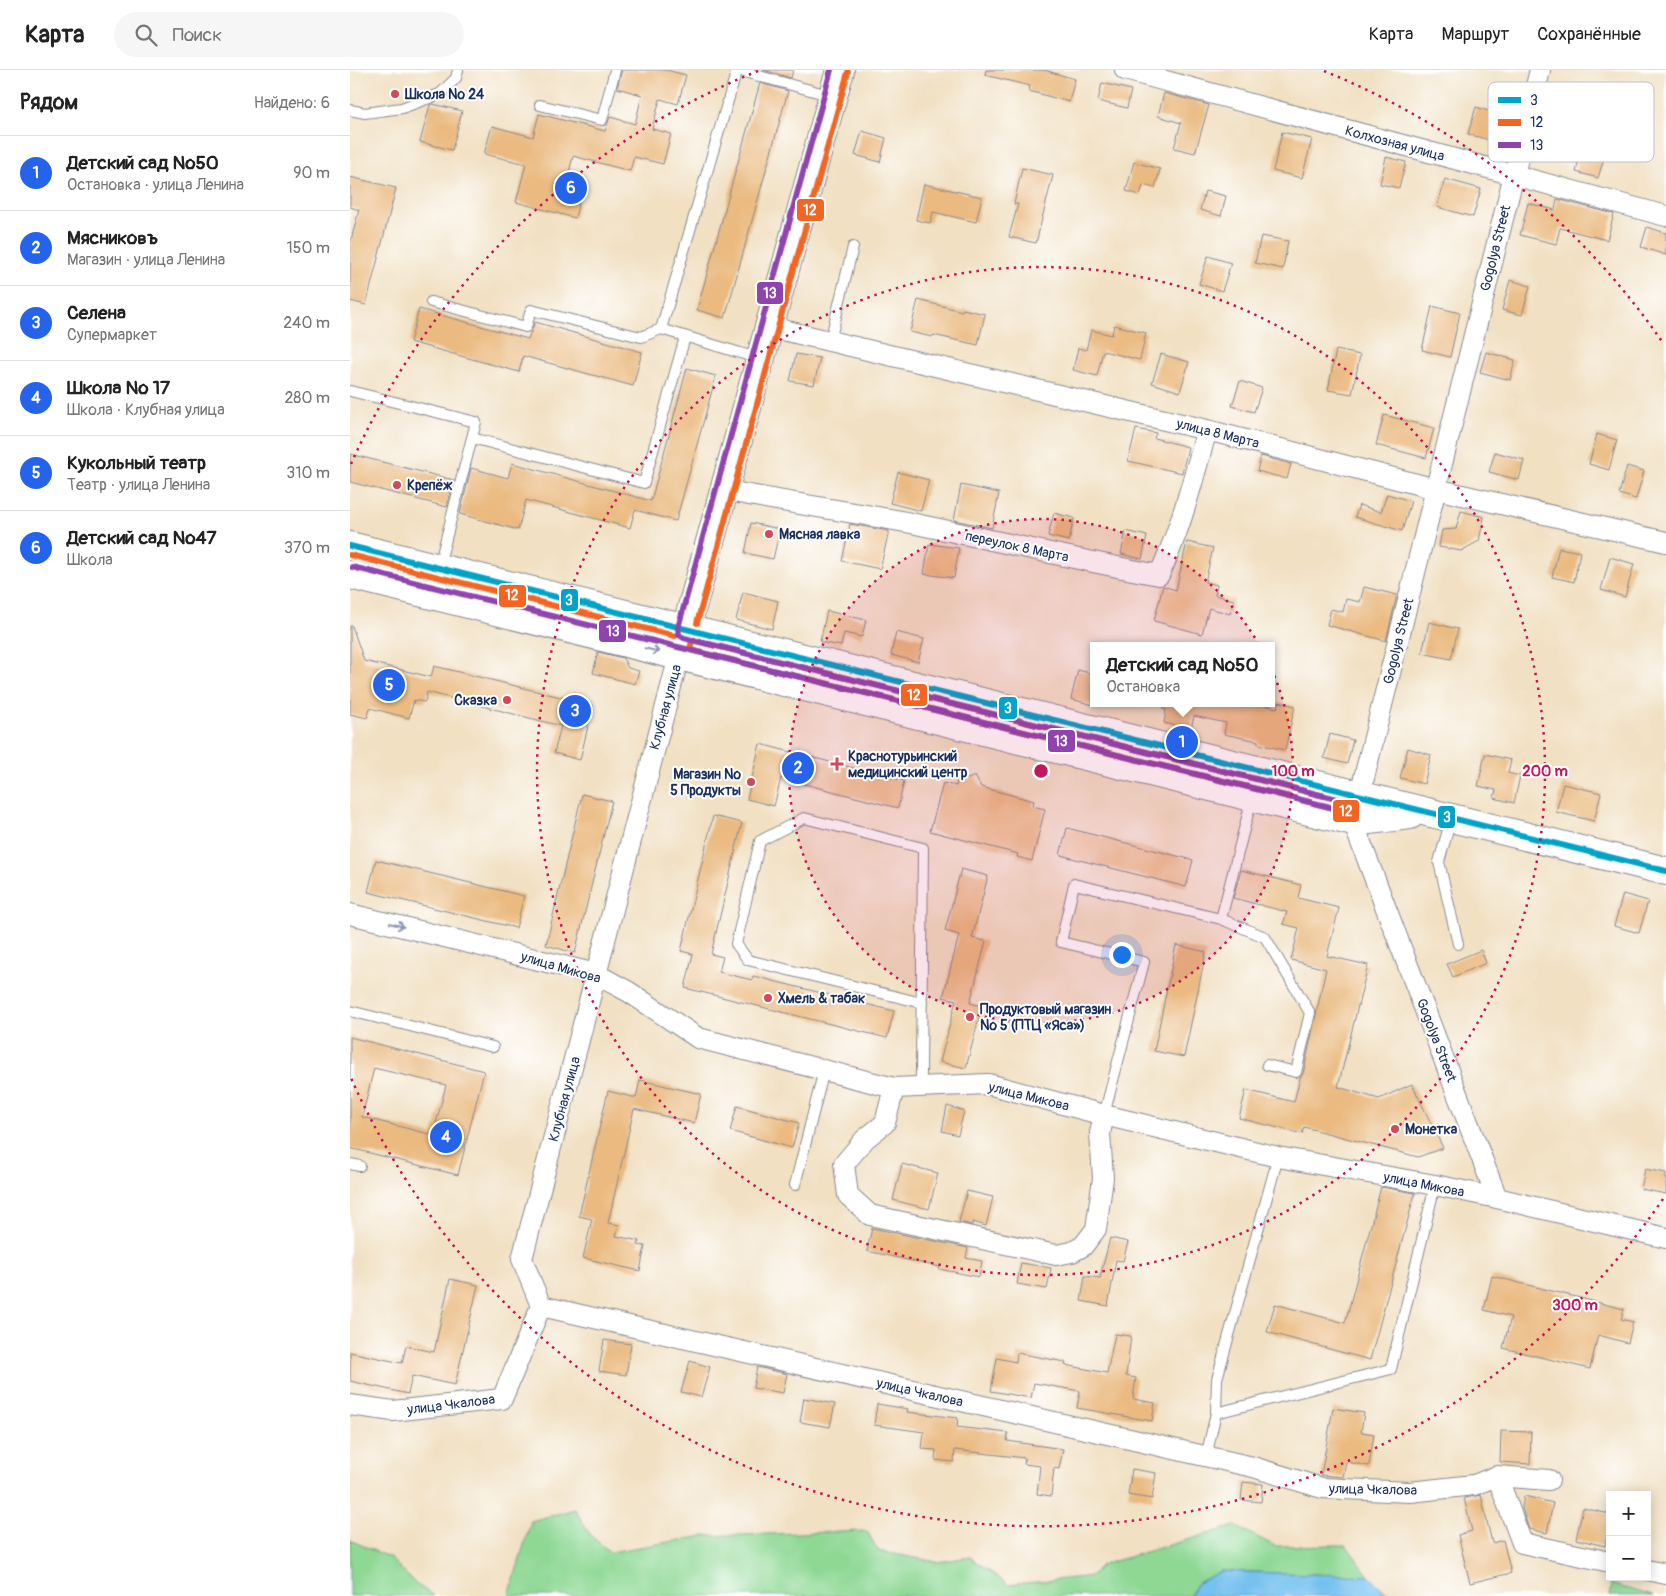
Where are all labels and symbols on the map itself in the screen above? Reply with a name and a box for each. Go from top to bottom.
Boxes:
legend [1488,82,1654,162]
place label: Школа № 24 [404,86,485,103]
marker: Школа № 24 [389,88,401,100]
text: 3 [1530,92,1538,109]
text: 12 [1530,114,1543,131]
street label: Колхозная улица [1343,122,1446,165]
text: 13 [1530,137,1543,154]
pin: 6 [555,169,587,207]
line badge: 12 [796,198,825,222]
text: 12 [803,202,817,219]
street label: Gogolya Street [1477,203,1514,293]
line badge: 13 [756,281,784,305]
text: 13 [763,285,777,302]
street label: улица 8 Марта [1174,415,1261,452]
place label: Крепёж [407,477,453,494]
marker: Крепёж [391,479,403,491]
place label: Мясная лавка [779,526,861,543]
street label: переулок 8 Марта [964,527,1070,566]
marker: Мясная лавка [763,528,775,540]
line badge: 12 [498,584,527,608]
text: 12 [505,587,519,604]
line badge: 3 [560,588,579,612]
text: 3 [565,592,573,609]
street label: Gogolya Street [1380,596,1417,686]
line badge: 13 [598,619,627,643]
text: 13 [606,623,620,640]
one-way arrow [644,646,660,655]
street label: Клубная улица [646,663,685,752]
pin: 5 [373,666,405,704]
line badge: 12 [900,683,928,707]
text: 12 [907,687,921,704]
place label: Сказка [454,692,497,709]
pin: 3 [559,692,591,730]
marker: Сказка [501,694,513,706]
line badge: 3 [998,696,1018,720]
text: 3 [1004,700,1012,717]
pin: 1 [1166,723,1198,761]
line badge: 13 [1047,729,1076,753]
text: 13 [1054,733,1068,750]
place label: Краснотурьинский медицинский центр [848,748,968,781]
pin: 2 [782,749,814,787]
marker: Краснотурьинский медицинский центр [830,757,844,771]
centre of rings [1032,762,1050,780]
text: 100 m [1272,762,1314,781]
text: 200 m [1522,762,1568,781]
place label: Магазин № 5 Продукты [670,766,741,799]
marker: Магазин № 5 Продукты [745,776,757,788]
line badge: 12 [1332,799,1360,823]
text: 12 [1339,803,1353,820]
line badge: 3 [1437,805,1456,829]
text: 3 [1443,809,1451,826]
one-way arrow [389,921,405,930]
your location [1109,942,1135,968]
street label: улица Микова [518,948,603,987]
place label: Хмель & табак [778,990,865,1007]
marker: Хмель & табак [762,992,774,1004]
street label: Gogolya Street [1413,996,1460,1085]
place label: Продуктовый магазин № 5 (ПТЦ «Яса») [980,1001,1111,1034]
marker: Продуктовый магазин № 5 (ПТЦ «Яса») [964,1011,976,1023]
street label: Клубная улица [545,1055,584,1144]
street label: улица Микова [986,1078,1071,1115]
pin: 4 [430,1118,462,1156]
place label: Монетка [1405,1121,1458,1138]
marker: Монетка [1389,1123,1401,1135]
street label: улица Микова [1381,1168,1466,1201]
text: 300 m [1552,1296,1598,1315]
street label: улица Чкалова [874,1374,965,1411]
street label: улица Чкалова [405,1391,496,1418]
street label: улица Чкалова [1328,1480,1417,1499]

